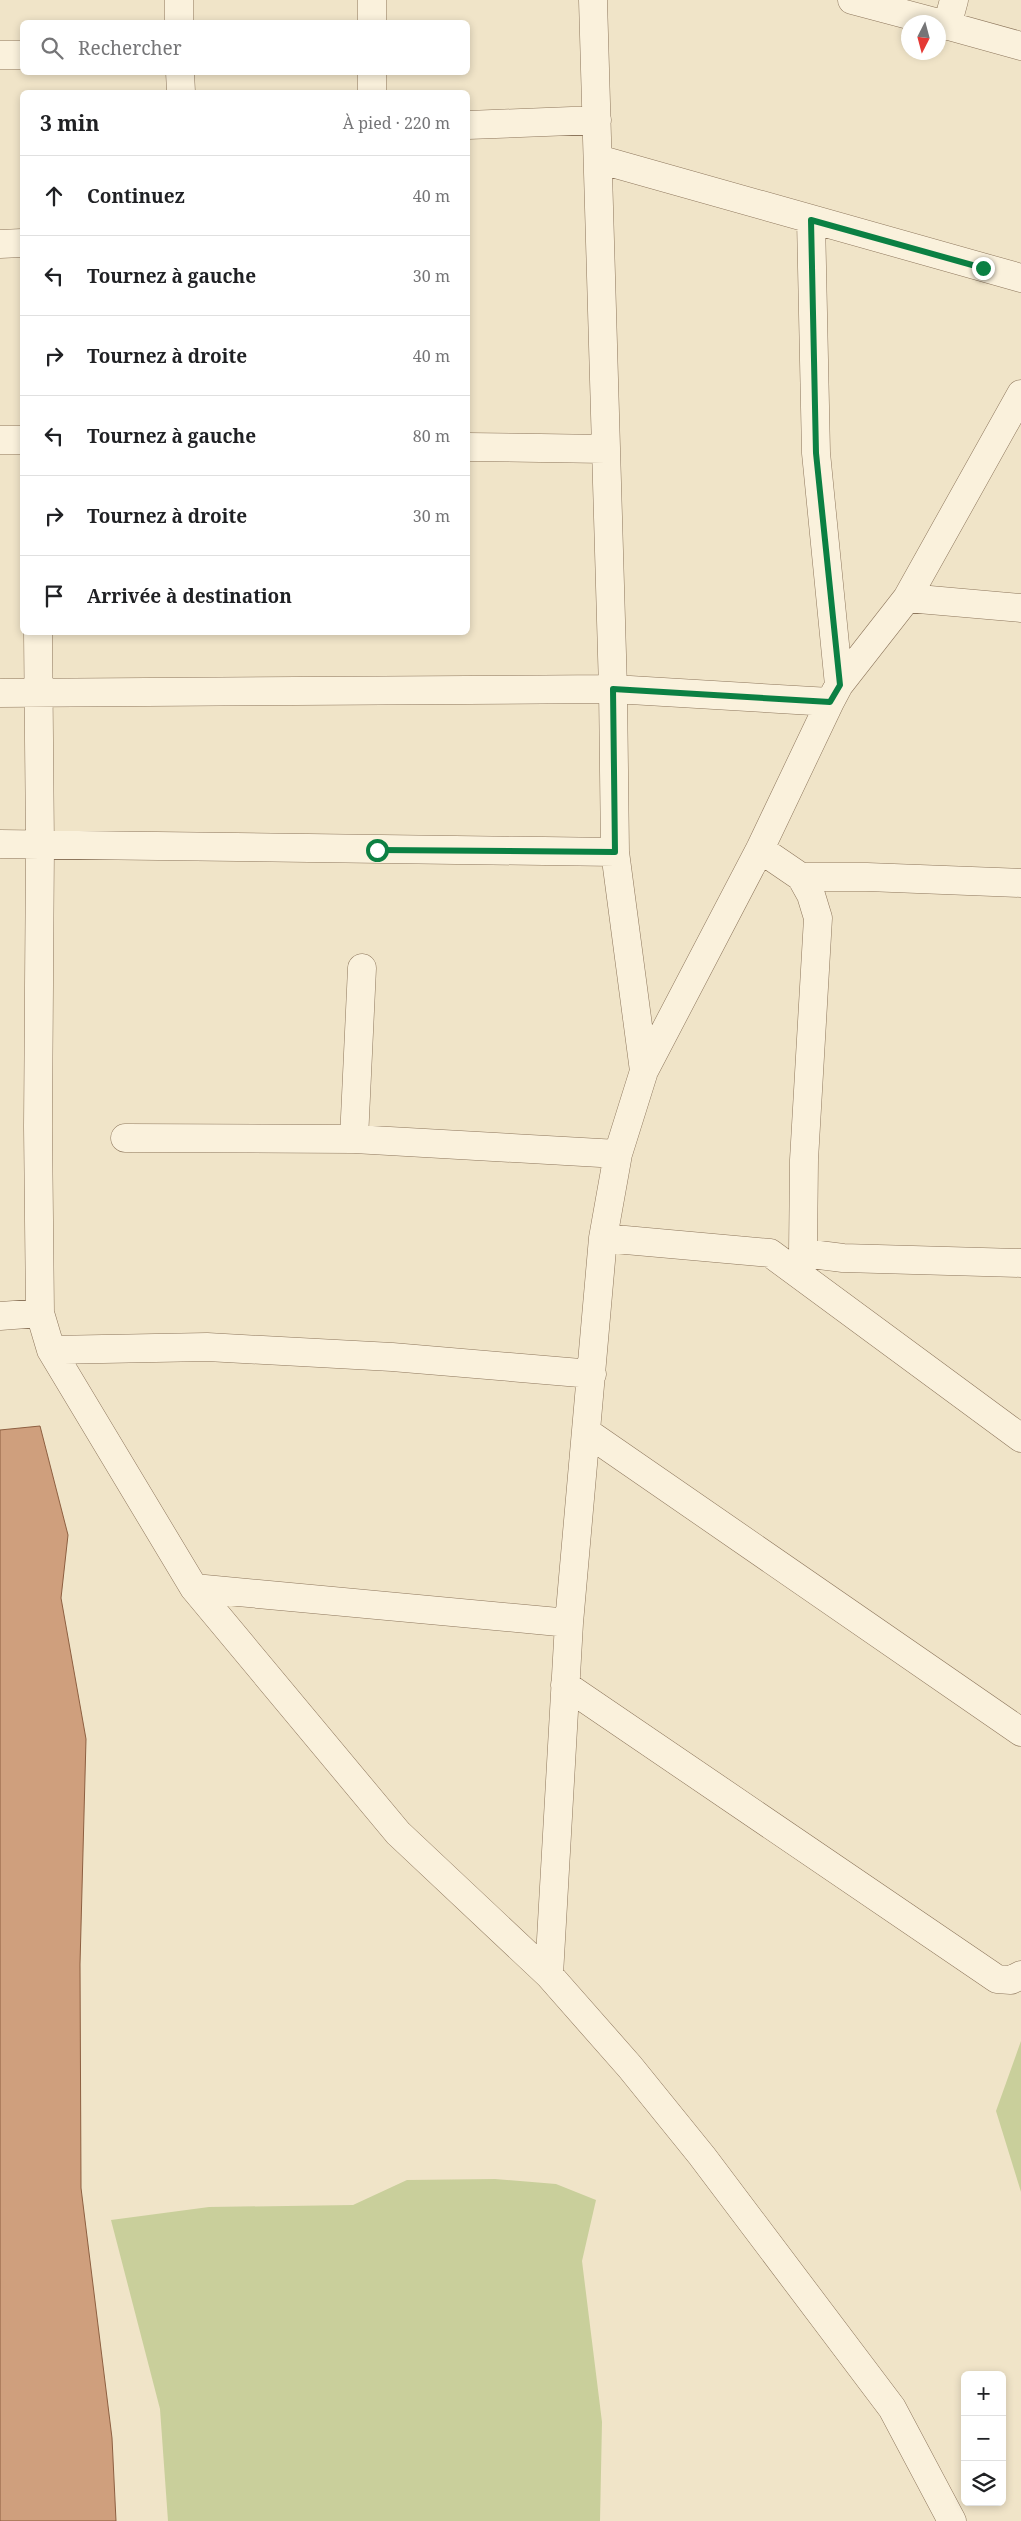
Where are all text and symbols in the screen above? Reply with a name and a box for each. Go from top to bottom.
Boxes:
north arrow [901,15,946,60]
search box [20,20,470,75]
icon: search [38,34,66,62]
text: Rechercher [78,35,182,61]
text: 3 min [40,109,99,137]
text: À pied · 220 m [343,112,450,134]
icon: ahead [40,182,68,210]
text: Continuez [87,183,185,209]
text: 40 m [413,185,450,207]
route end [972,257,995,280]
icon: left [40,262,68,290]
text: Tournez à gauche [87,263,256,289]
text: 30 m [413,265,450,287]
icon: right [40,342,68,370]
text: Tournez à droite [87,343,247,369]
text: 40 m [413,345,450,367]
icon: left [40,422,68,450]
text: Tournez à gauche [87,423,256,449]
text: 80 m [413,425,450,447]
icon: right [40,502,68,530]
text: Tournez à droite [87,503,247,529]
text: 30 m [413,505,450,527]
icon: arrive [40,582,68,610]
text: Arrivée à destination [87,583,292,609]
route start [366,839,389,862]
map controls [961,2371,1006,2506]
button: + [961,2371,1006,2416]
button: − [961,2416,1006,2461]
button: layers [961,2461,1006,2506]

